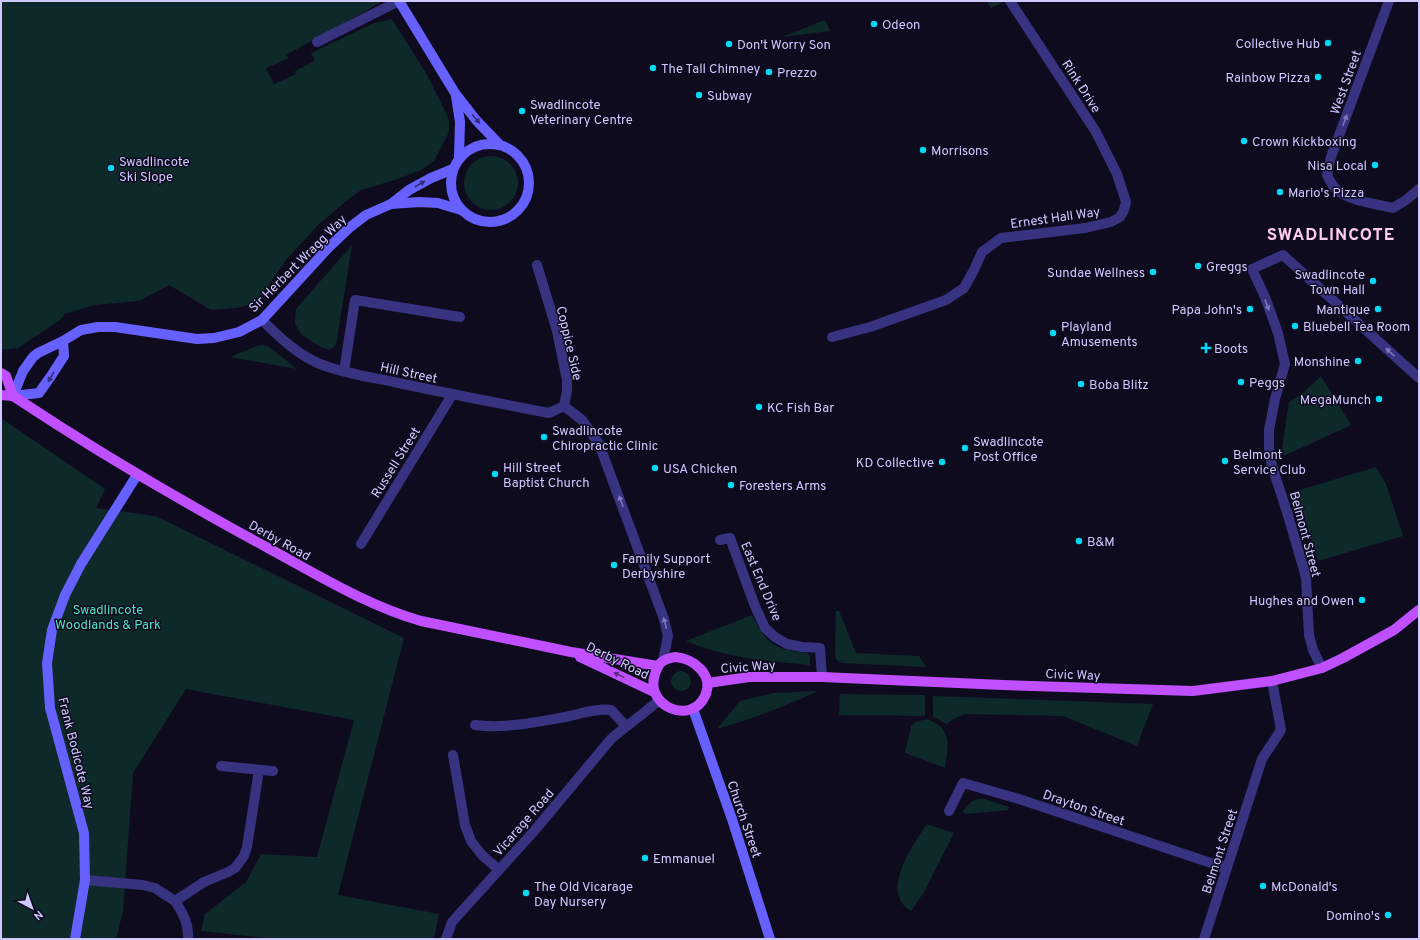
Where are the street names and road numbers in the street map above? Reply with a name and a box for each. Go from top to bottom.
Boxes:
street label: West Street [1328,48,1366,117]
street label: Rink Drive [1057,58,1103,117]
street label: Ernest Hall Way [1009,205,1101,233]
street label: Sir Herbert Wragg Way [246,212,351,317]
street label: Coppice Side [552,305,584,382]
street label: Hill Street [379,360,439,388]
street label: Russell Street [369,425,425,501]
street label: Belmont Street [1285,490,1323,579]
street label: Derby Road [245,518,313,565]
street label: East End Drive [736,540,784,624]
street label: Derby Road [583,640,651,684]
street label: Civic Way [720,658,776,678]
street label: Civic Way [1045,667,1101,685]
street label: Frank Bodicote Way [53,696,97,811]
street label: Church Street [722,779,764,860]
street label: Vicarage Road [491,786,558,860]
street label: Drayton Street [1040,787,1127,830]
street label: Belmont Street [1200,807,1242,896]

